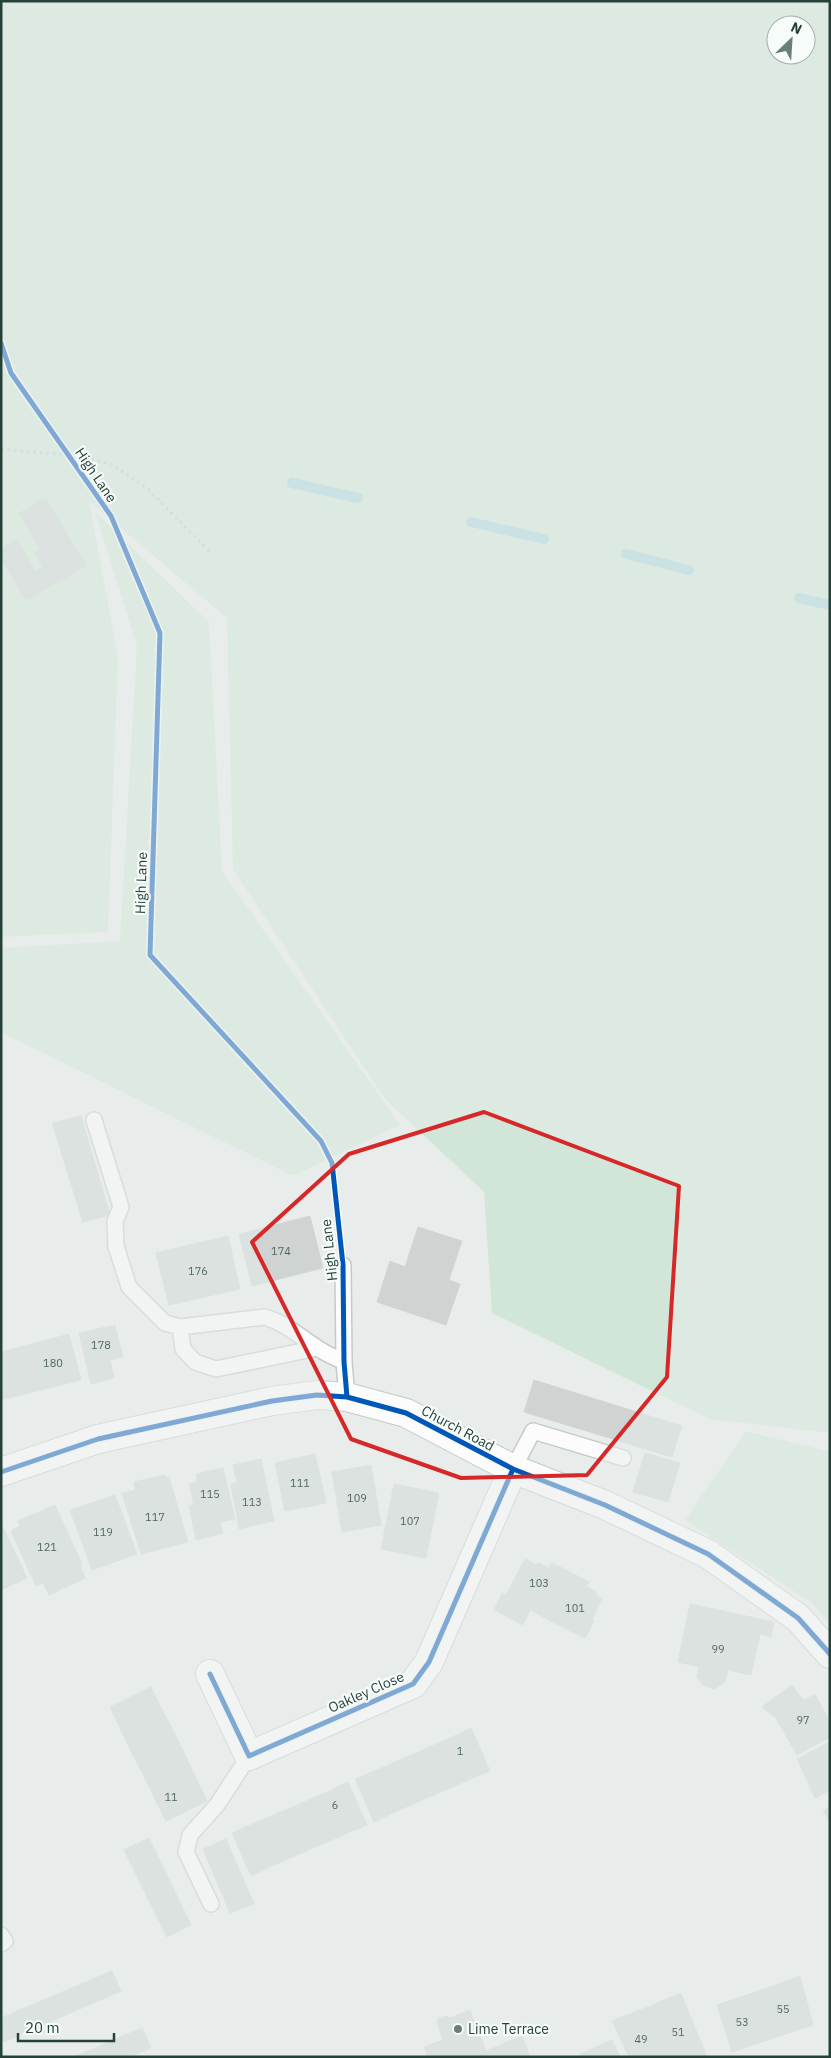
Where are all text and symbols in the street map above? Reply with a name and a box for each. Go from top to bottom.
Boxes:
north arrow [766,15,816,65]
text: N [788,18,805,39]
street label: High Lane [71,444,121,506]
street label: High Lane [131,851,151,914]
street label: High Lane [317,1218,341,1282]
house number: 174 [271,1244,291,1258]
house number: 176 [188,1264,208,1278]
house number: 178 [91,1338,111,1352]
house number: 180 [43,1356,63,1370]
street label: Church Road [418,1401,498,1455]
house number: 111 [290,1476,310,1490]
house number: 115 [200,1487,220,1501]
house number: 109 [347,1491,367,1505]
house number: 113 [242,1495,262,1509]
house number: 117 [145,1510,165,1524]
house number: 107 [400,1514,420,1528]
house number: 119 [93,1525,113,1539]
house number: 121 [37,1540,57,1554]
house number: 103 [529,1576,549,1590]
house number: 101 [565,1601,585,1615]
house number: 99 [711,1642,725,1656]
street label: Oakley Close [325,1667,407,1717]
house number: 97 [796,1713,810,1727]
house number: 1 [457,1744,464,1758]
house number: 11 [164,1790,178,1804]
house number: 6 [332,1798,338,1812]
house number: 55 [776,2002,790,2016]
scale bar [18,2010,114,2042]
house number: 53 [735,2015,749,2029]
text: 20 m [25,2018,60,2037]
place label: Lime Terrace [468,2020,549,2038]
marker: Lime Terrace [452,2023,464,2035]
house number: 51 [671,2025,685,2039]
house number: 49 [634,2032,648,2046]

